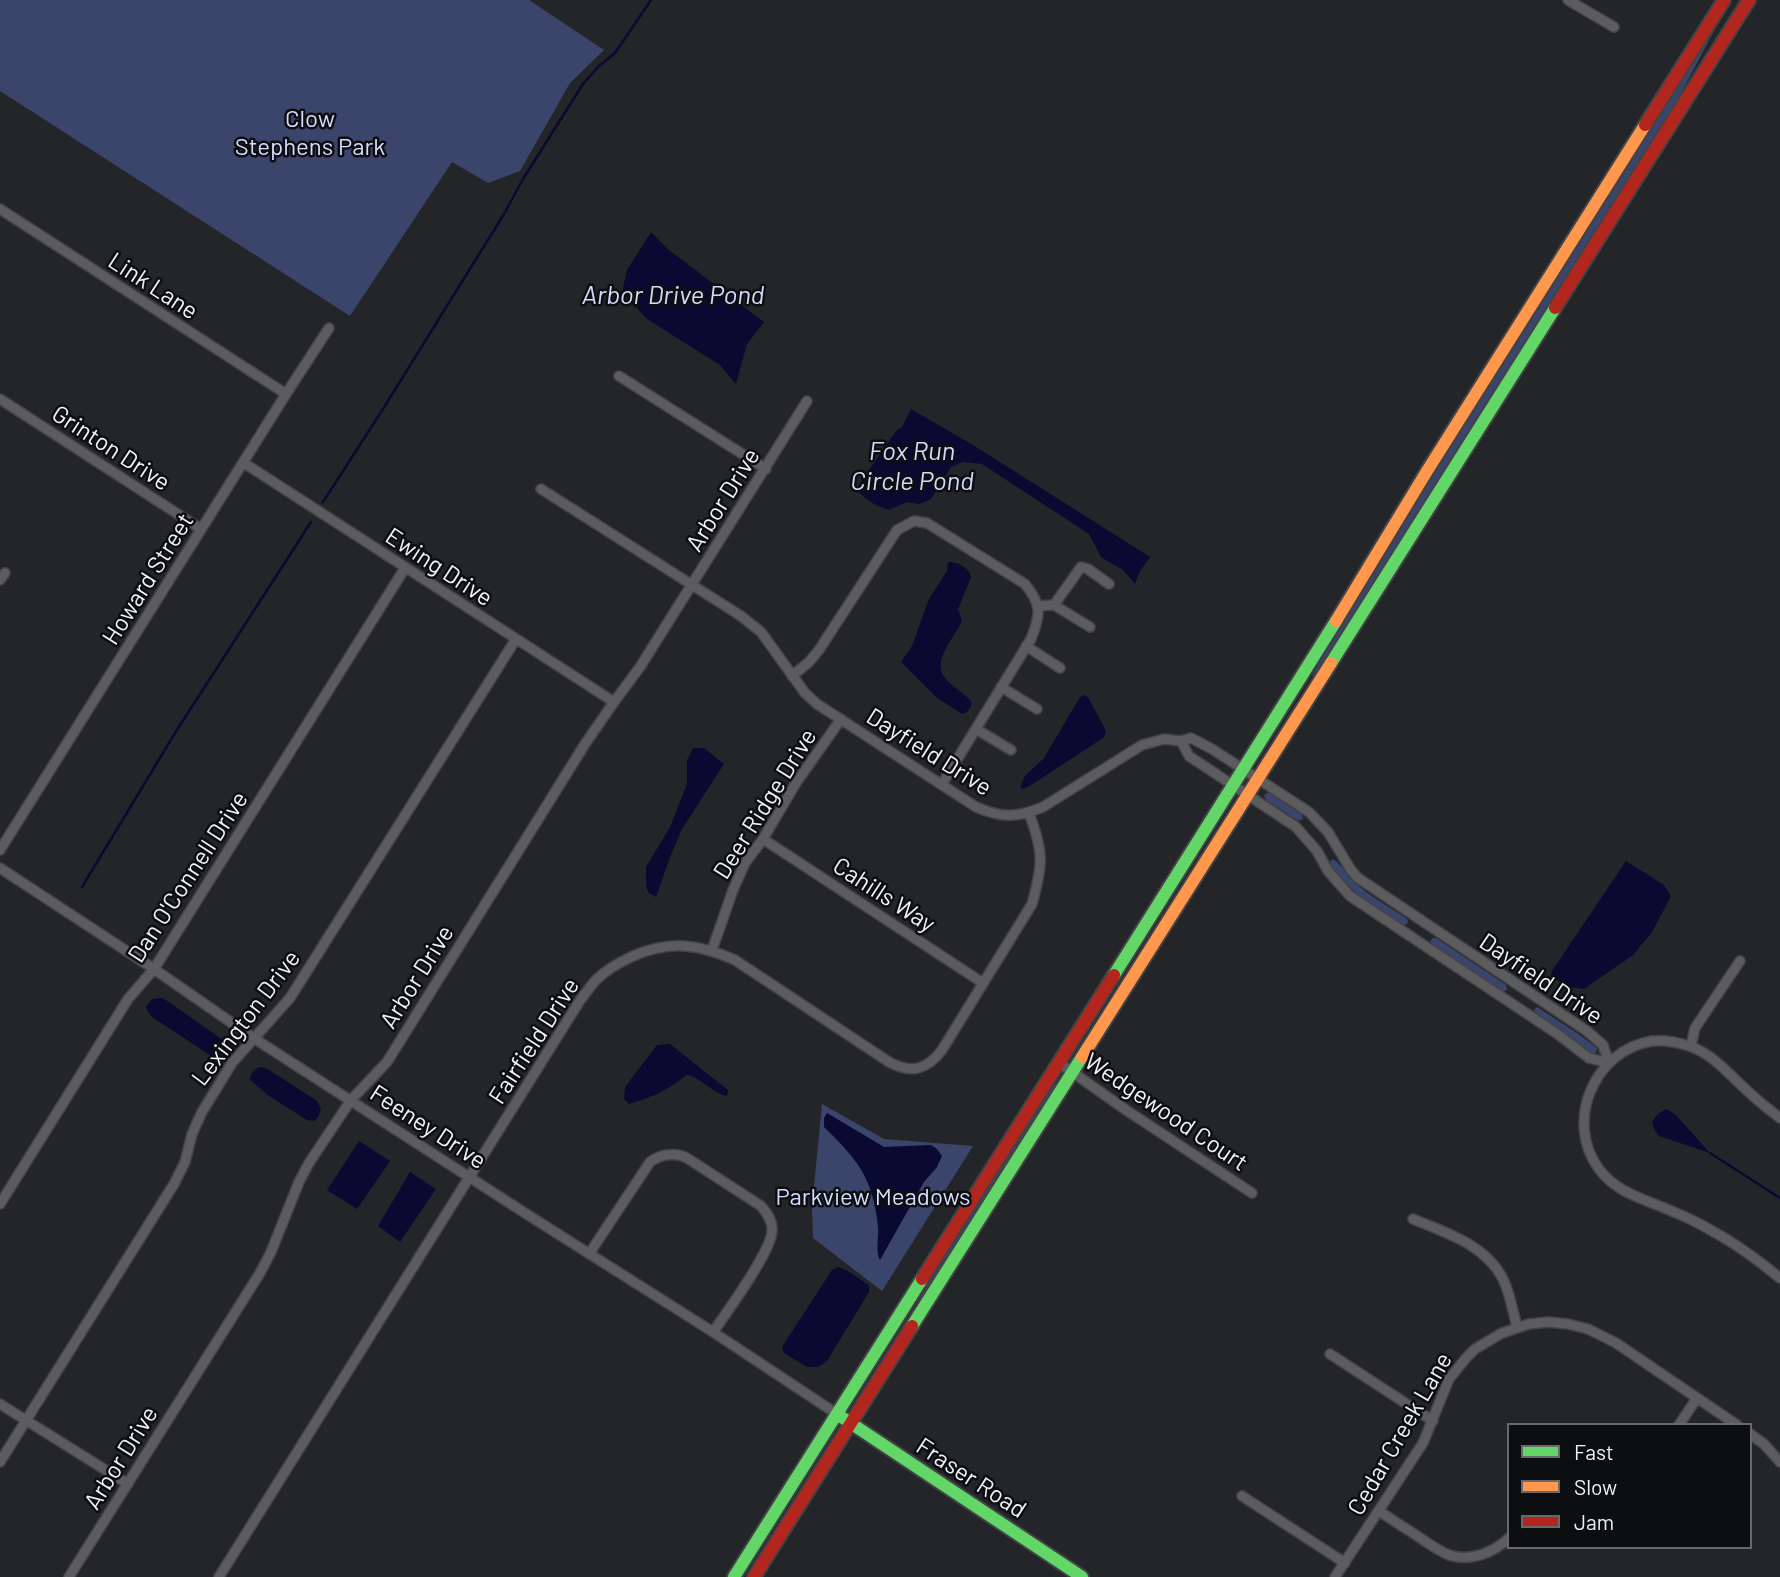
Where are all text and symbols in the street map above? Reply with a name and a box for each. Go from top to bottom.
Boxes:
park label: Clow Stephens Park [235,105,385,161]
street label: Link Lane [103,246,203,326]
water label: Arbor Drive Pond [582,279,764,311]
street label: Grinton Drive [46,399,176,497]
water label: Fox Run Circle Pond [850,435,974,496]
street label: Arbor Drive [680,443,766,557]
street label: Howard Street [96,508,200,650]
street label: Ewing Drive [380,522,498,612]
street label: Dayfield Drive [861,702,997,802]
street label: Deer Ridge Drive [707,724,823,884]
street label: Dan O'Connell Drive [122,786,254,968]
street label: Cahills Way [827,851,941,939]
street label: Arbor Drive [374,920,460,1034]
street label: Dayfield Drive [1474,927,1608,1031]
street label: Lexington Drive [186,945,306,1091]
street label: Fairfield Drive [483,973,585,1109]
street label: Wedgewood Court [1079,1047,1253,1177]
street label: Feeney Drive [364,1079,492,1175]
park label: Parkview Meadows [775,1183,971,1211]
street label: Cedar Creek Lane [1342,1347,1458,1521]
street label: Arbor Drive [78,1401,164,1515]
legend [1507,1423,1752,1549]
street label: Fraser Road [911,1432,1031,1524]
text: Fast [1574,1439,1614,1464]
text: Slow [1574,1474,1617,1499]
text: Jam [1574,1509,1614,1534]

